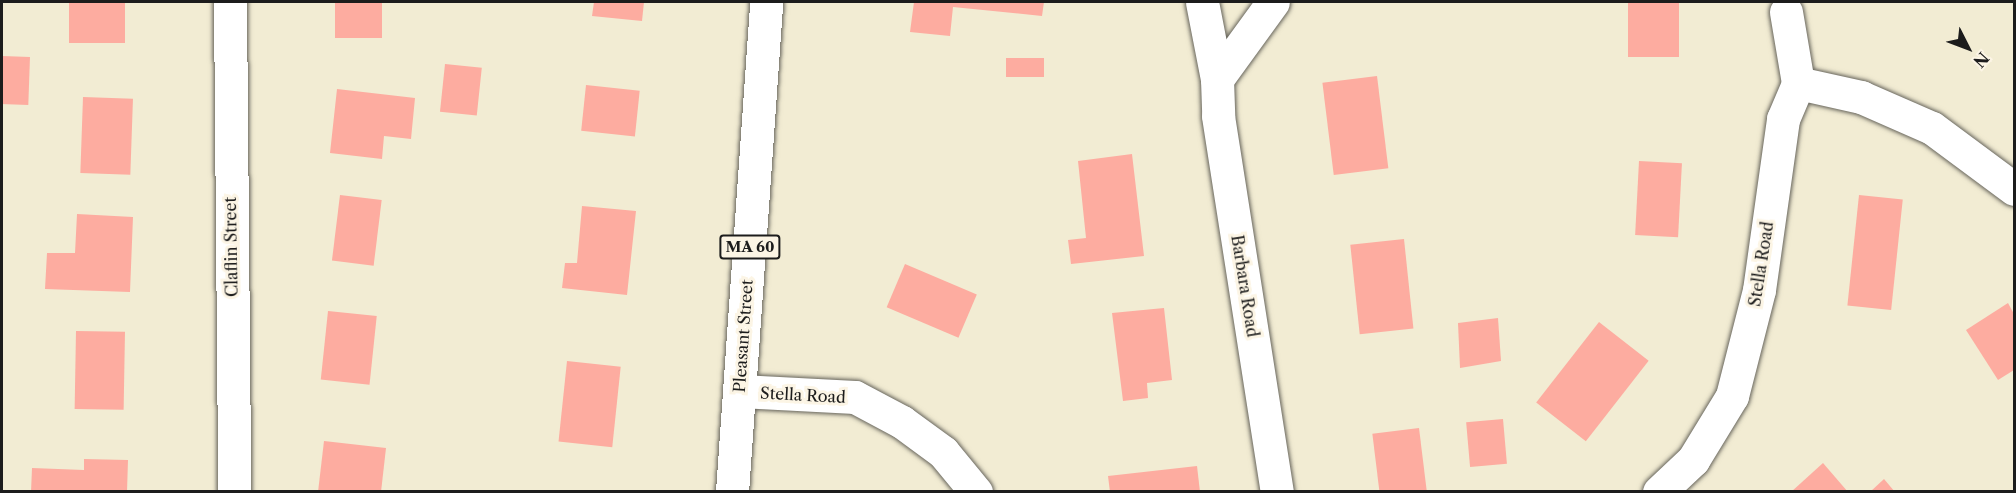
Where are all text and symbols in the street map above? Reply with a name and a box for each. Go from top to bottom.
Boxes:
north arrow [1938,18,1998,78]
text: N [1969,48,1993,72]
street label: Claflin Street [221,197,241,297]
street label: Stella Road [1745,220,1777,308]
street label: Barbara Road [1227,233,1263,339]
road number: MA 60 [718,235,782,259]
street label: Pleasant Street [729,279,757,393]
street label: Stella Road [760,383,846,407]

